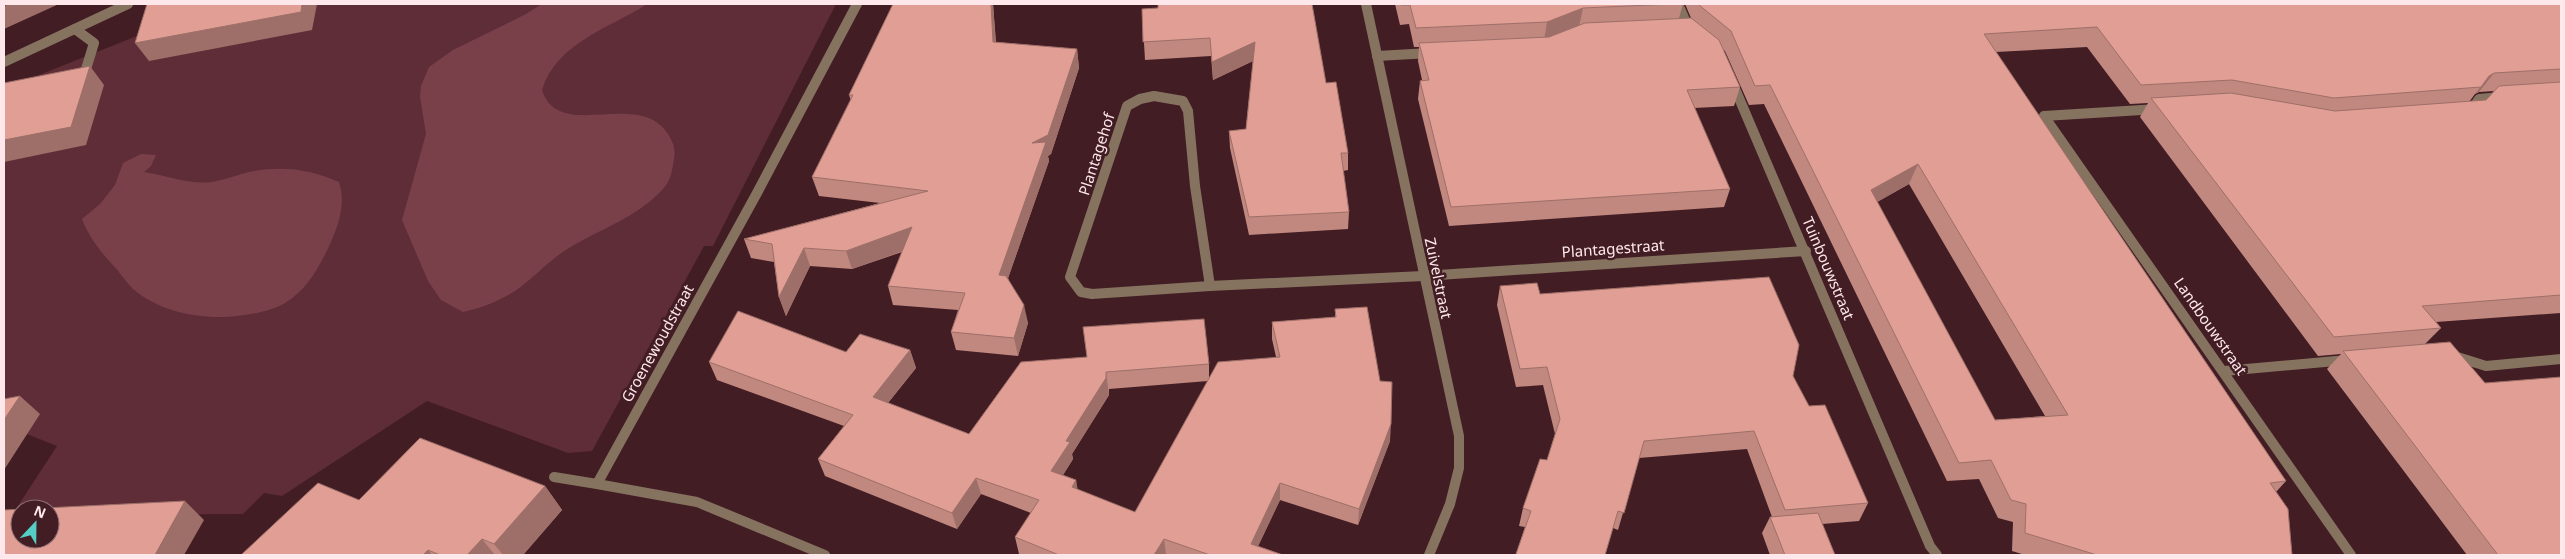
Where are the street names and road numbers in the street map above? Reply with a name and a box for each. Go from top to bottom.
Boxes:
street label: Plantagehof [1073,109,1119,198]
street label: Tuinbouwstraat [1798,213,1860,323]
street label: Plantagestraat [1561,234,1666,262]
street label: Zuivelstraat [1421,236,1457,321]
street label: Landbouwstraat [2170,273,2252,379]
street label: Groenewoudstraat [616,280,698,406]

